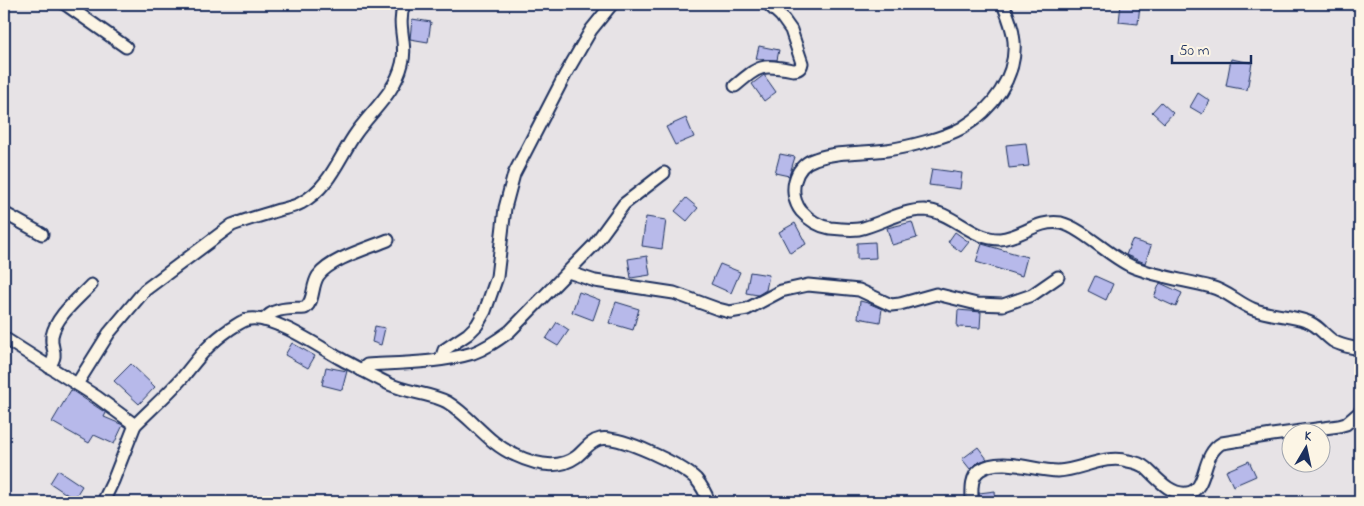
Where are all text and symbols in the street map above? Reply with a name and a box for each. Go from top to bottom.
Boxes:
scale bar [1172,32,1250,64]
text: 50 m [1179,40,1210,62]
north arrow [1282,424,1332,474]
text: K [1303,426,1314,448]

